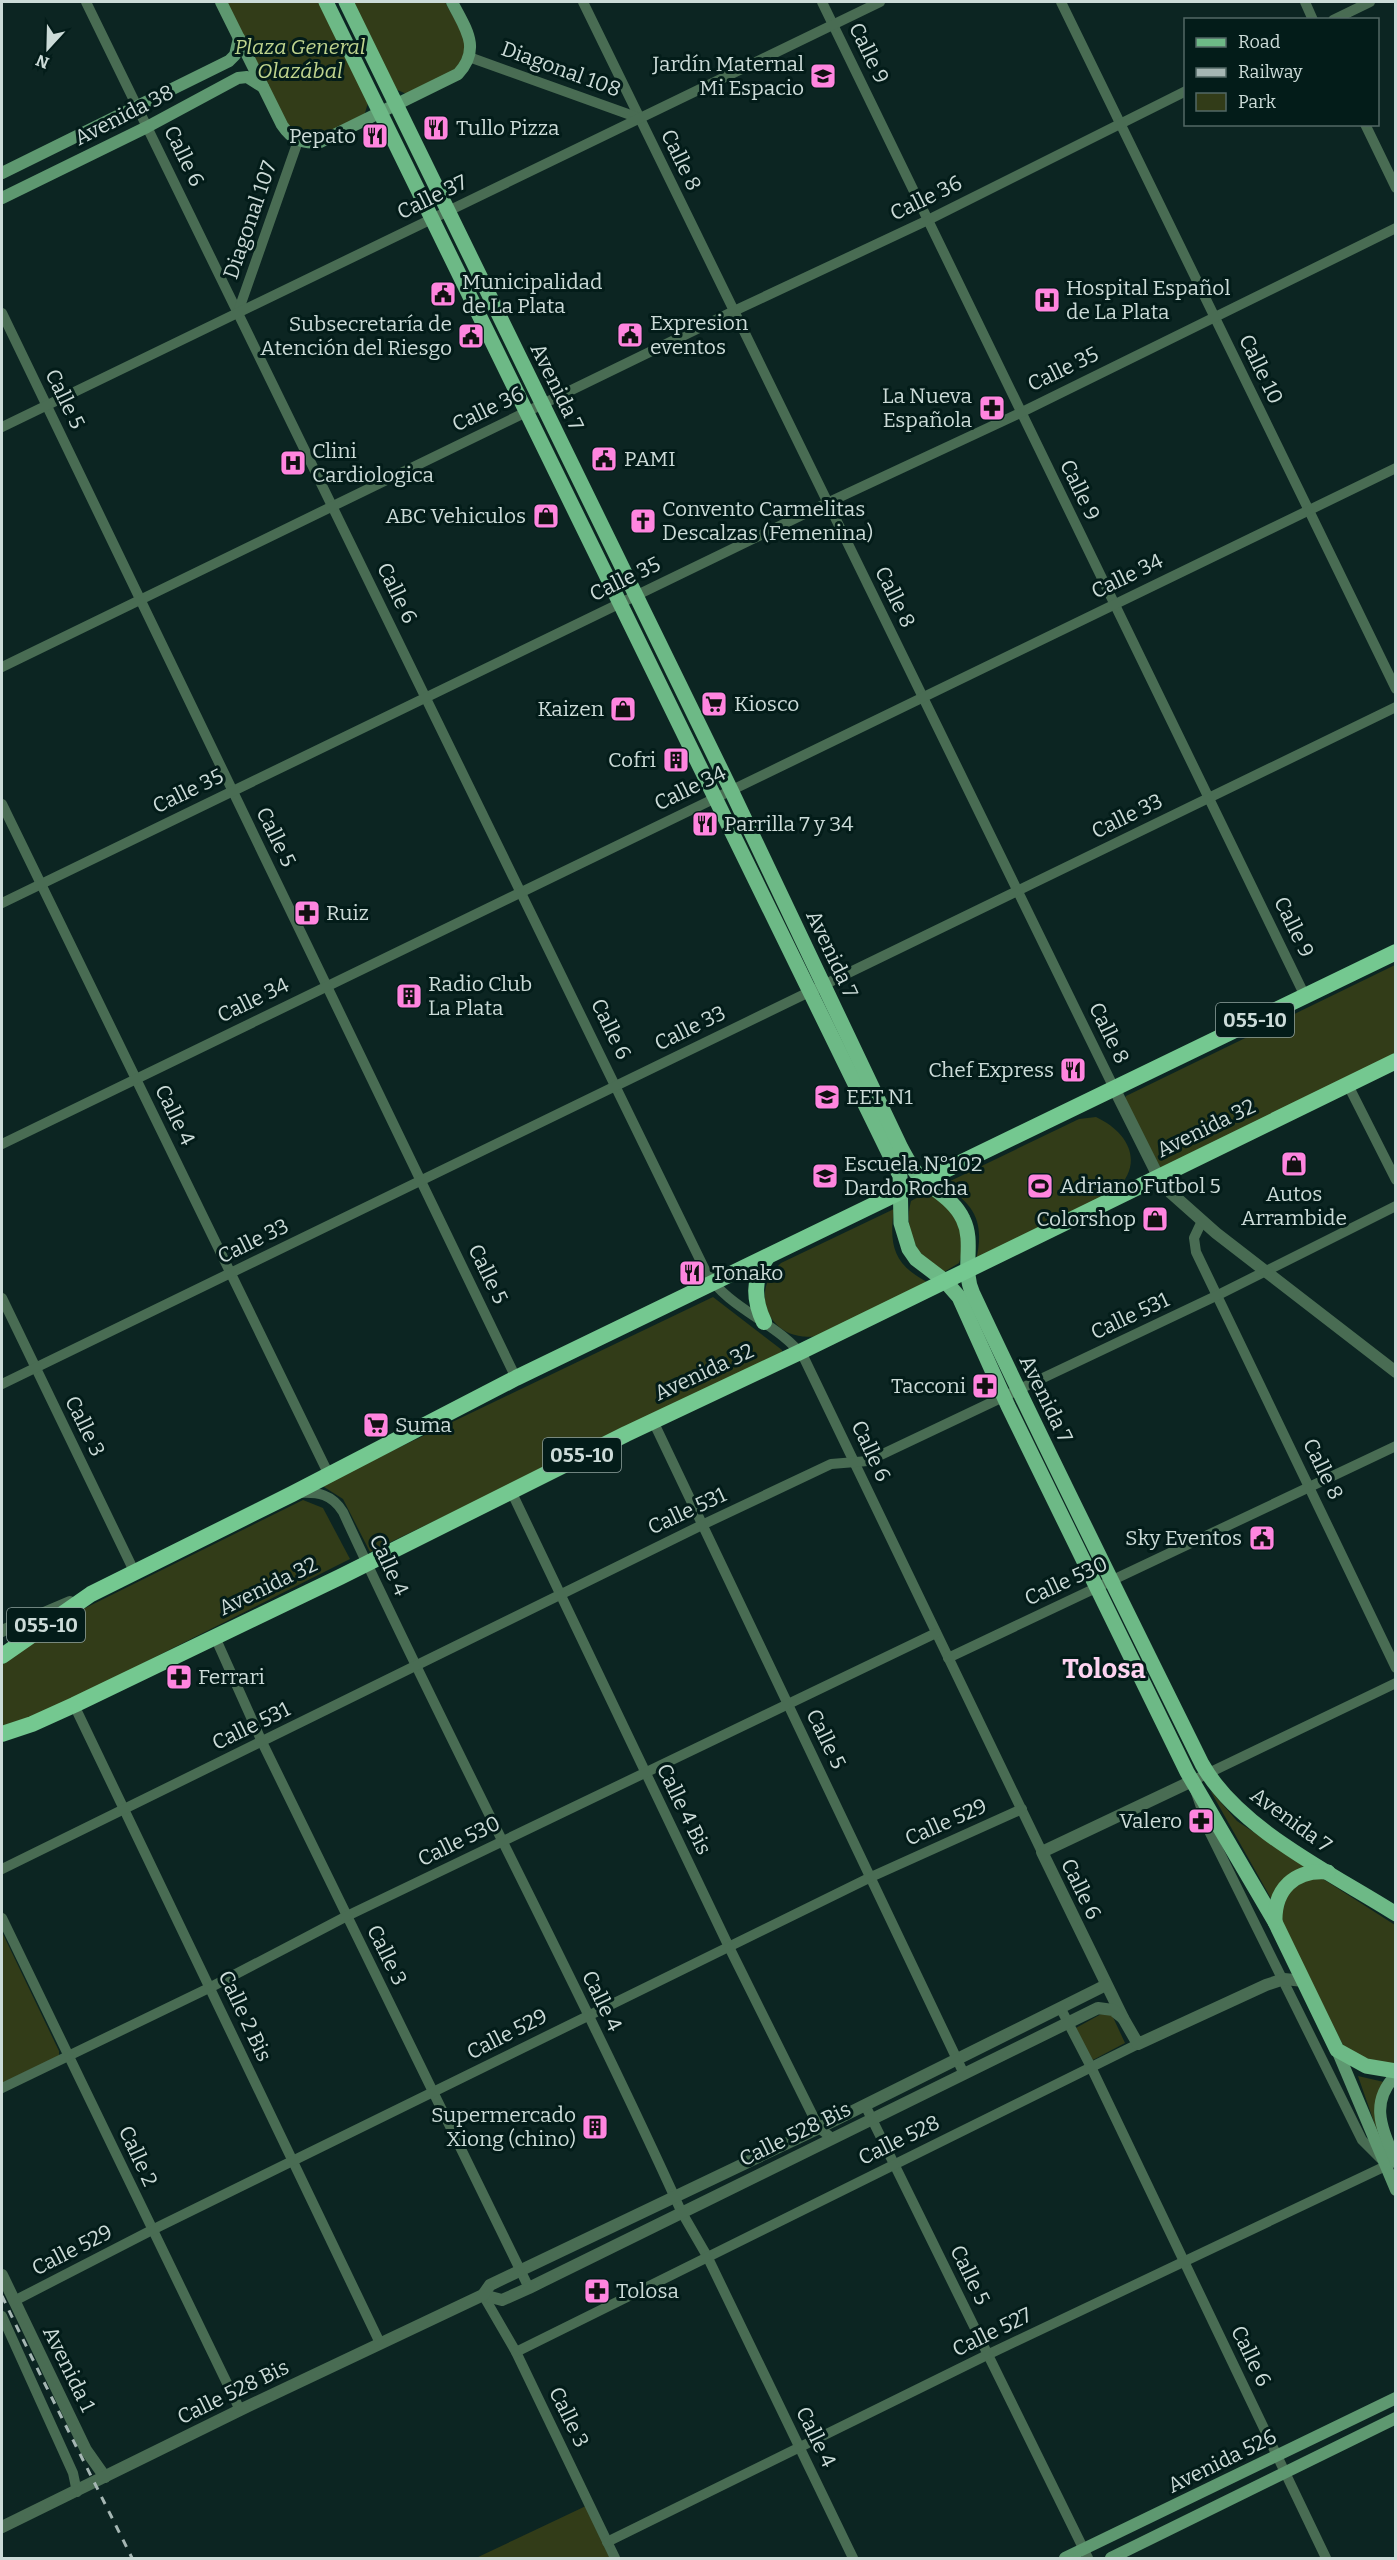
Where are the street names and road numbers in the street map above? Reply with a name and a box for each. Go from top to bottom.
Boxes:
street label: Calle 9 [843,18,895,88]
street label: Diagonal 108 [498,35,624,103]
street label: Avenida 38 [70,79,178,151]
street label: Calle 6 [158,121,210,191]
street label: Calle 8 [655,125,707,195]
street label: Diagonal 107 [218,157,283,283]
street label: Calle 37 [393,169,472,225]
street label: Calle 36 [886,170,966,226]
street label: Calle 10 [1233,330,1289,408]
street label: Avenida 7 [525,339,589,435]
street label: Calle 35 [1023,341,1103,397]
street label: Calle 5 [39,365,91,433]
street label: Calle 36 [448,381,528,437]
street label: Calle 9 [1054,455,1106,525]
street label: Calle 34 [1087,548,1167,604]
street label: Calle 35 [585,551,665,607]
street label: Calle 6 [371,558,423,628]
street label: Calle 8 [869,562,921,632]
street label: Calle 34 [650,760,730,816]
street label: Calle 35 [148,763,228,819]
street label: Calle 33 [1087,788,1167,844]
street label: Calle 5 [250,803,302,871]
street label: Calle 9 [1268,892,1320,962]
street label: Avenida 7 [800,906,864,1002]
street label: Calle 34 [213,972,293,1028]
street label: Calle 6 [585,994,637,1064]
street label: Calle 8 [1083,998,1135,1068]
street label: Calle 33 [650,1000,730,1056]
road number: 055-10 [1216,1003,1294,1037]
street label: Calle 4 [149,1080,201,1150]
street label: Avenida 32 [1152,1093,1260,1163]
street label: Calle 33 [213,1213,293,1269]
street label: Calle 5 [462,1240,514,1308]
street label: Calle 531 [1087,1286,1174,1345]
street label: Avenida 32 [650,1338,758,1406]
street label: Avenida 7 [1014,1351,1078,1447]
street label: Calle 3 [59,1391,111,1461]
street label: Calle 6 [846,1416,896,1486]
street label: Calle 8 [1297,1434,1349,1504]
road number: 055-10 [543,1438,621,1472]
street label: Calle 531 [644,1481,731,1540]
street label: Calle 4 [364,1530,414,1600]
street label: Avenida 32 [214,1551,322,1621]
street label: Calle 530 [1020,1551,1112,1611]
road number: 055-10 [7,1608,85,1642]
street label: Calle 531 [208,1696,295,1756]
street label: Calle 5 [800,1705,852,1773]
street label: Calle 4 Bis [651,1759,717,1859]
street label: Avenida 7 [1245,1782,1337,1858]
street label: Calle 529 [901,1792,991,1852]
street label: Calle 530 [414,1810,504,1872]
street label: Calle 6 [1055,1854,1107,1924]
street label: Calle 3 [361,1920,413,1990]
street label: Calle 2 Bis [213,1966,277,2066]
street label: Calle 4 [576,1966,628,2036]
street label: Calle 529 [462,2003,552,2065]
street label: Calle 528 Bis [735,2096,855,2172]
street label: Calle 528 [854,2109,944,2171]
street label: Calle 2 [113,2122,163,2190]
street label: Calle 529 [27,2219,117,2281]
street label: Calle 5 [944,2241,996,2309]
street label: Calle 527 [948,2301,1036,2362]
street label: Calle 6 [1225,2321,1277,2391]
street label: Avenida 1 [37,2322,101,2416]
street label: Calle 528 Bis [173,2354,293,2430]
street label: Calle 3 [543,2382,595,2452]
street label: Calle 4 [790,2402,842,2472]
street label: Avenida 526 [1163,2423,1281,2499]

